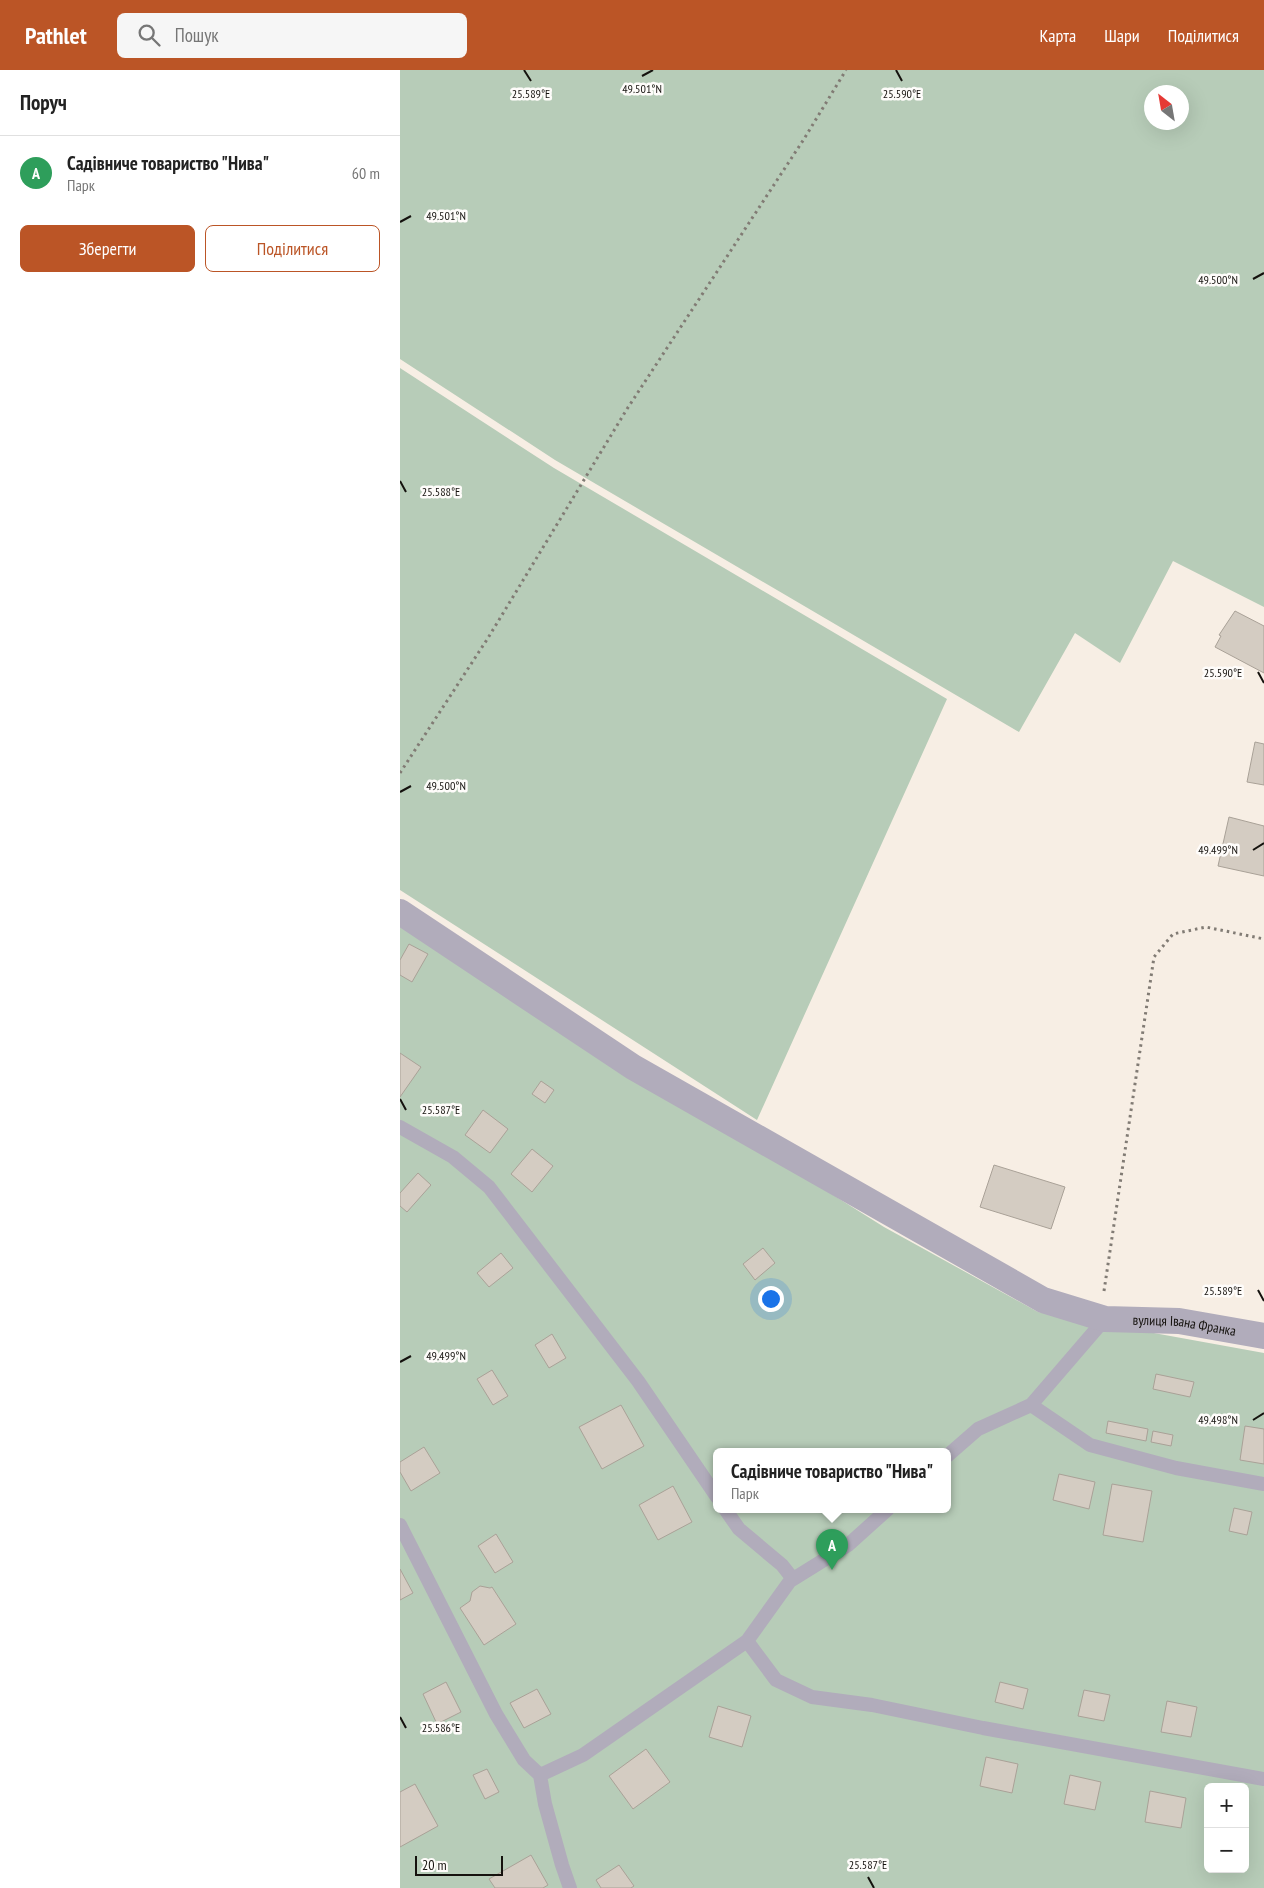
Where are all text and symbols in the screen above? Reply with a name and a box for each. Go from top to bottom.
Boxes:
search box [117,13,467,58]
text: Pathlet [25,20,87,51]
icon: search [135,21,163,49]
text: Пошук [175,23,219,47]
text: Карта [1040,24,1076,47]
text: Шари [1104,24,1140,47]
text: Поділитися [1168,24,1239,47]
text: 49.501°N [622,81,662,96]
north arrow [1144,85,1189,130]
text: 25.589°E [512,86,550,101]
text: 25.590°E [883,86,921,101]
text: Поруч [20,89,67,116]
text: Садівниче товариство "Нива" [67,151,269,175]
text: A [32,163,40,183]
text: 60 m [352,163,380,183]
text: Парк [67,175,95,195]
text: 49.501°N [426,208,466,223]
button: Зберегти [20,225,195,272]
button: Поділитися [205,225,380,272]
text: 49.500°N [1198,272,1238,287]
text: 25.588°E [422,484,460,499]
text: 25.590°E [1204,665,1242,680]
text: 49.500°N [426,778,466,793]
text: 49.499°N [1198,842,1238,857]
text: 25.587°E [422,1102,460,1117]
text: 25.589°E [1204,1283,1242,1298]
your location [758,1286,784,1312]
street label: вулиця Івана Франка [1132,1311,1237,1340]
text: 49.499°N [426,1348,466,1363]
text: 49.498°N [1198,1412,1238,1427]
popup [713,1448,951,1513]
text: Садівниче товариство "Нива" [731,1459,933,1483]
text: Парк [731,1483,759,1503]
pin: A [816,1529,848,1570]
text: 25.586°E [422,1720,460,1735]
map controls [1204,1783,1249,1873]
button: + [1204,1783,1249,1828]
button: − [1204,1828,1249,1873]
scale bar [415,1853,502,1876]
text: 20 m [422,1856,447,1874]
text: 25.587°E [849,1857,887,1872]

